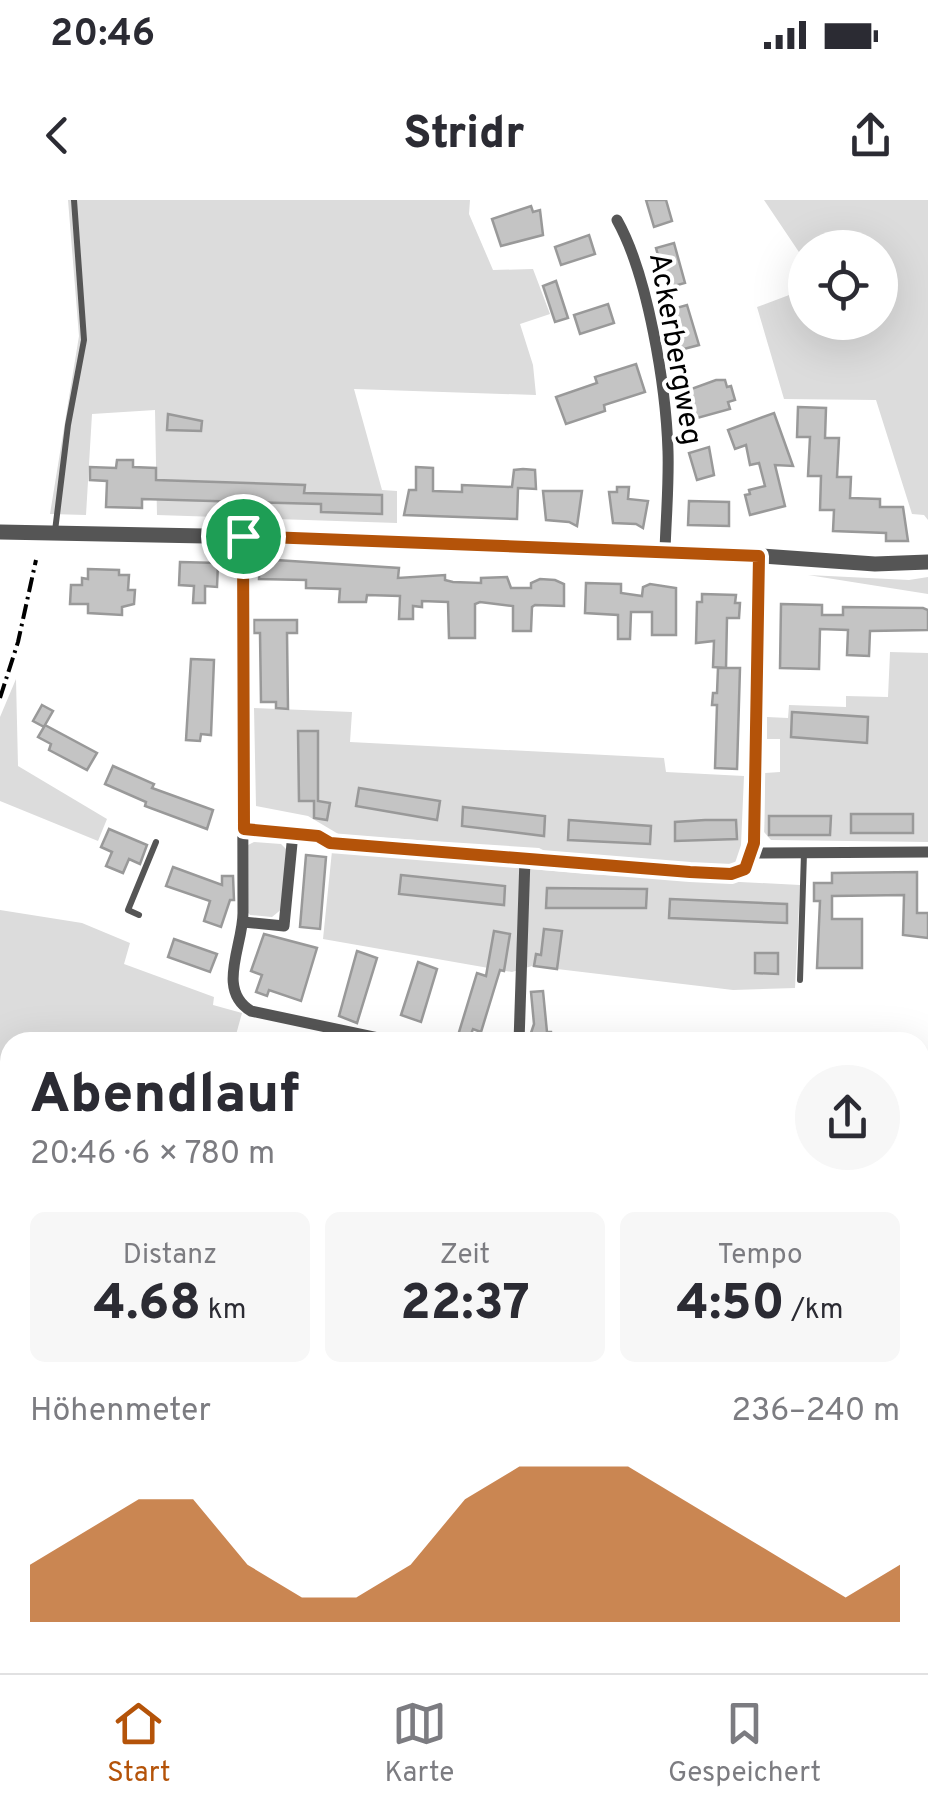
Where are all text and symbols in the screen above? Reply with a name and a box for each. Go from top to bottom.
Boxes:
text: 20:46 [50,11,155,60]
text: Stridr [404,107,524,164]
icon: back [30,108,85,163]
icon: share [843,108,898,163]
map controls [788,230,898,340]
button: locate [788,230,898,340]
street label: Ackerbergweg [639,250,709,448]
pin [201,494,286,579]
icon: arrive [216,509,271,564]
text: Abendlauf [30,1062,300,1132]
button: share [795,1065,900,1170]
text: 20:46 · 6 × 780 m [30,1135,275,1175]
text: Distanz [123,1238,217,1274]
text: Zeit [440,1238,490,1274]
text: Tempo [717,1238,803,1274]
text: 4.68 [94,1274,201,1337]
text: 22:37 [400,1274,530,1337]
text: 4:50 [676,1274,785,1337]
text: km [201,1293,246,1329]
text: /km [785,1293,844,1329]
text: Höhenmeter [30,1392,211,1432]
text: 236–240 m [731,1392,900,1432]
tab: Start [107,1696,171,1792]
tab: Karte [384,1696,454,1792]
tab: Gespeichert [668,1696,821,1792]

